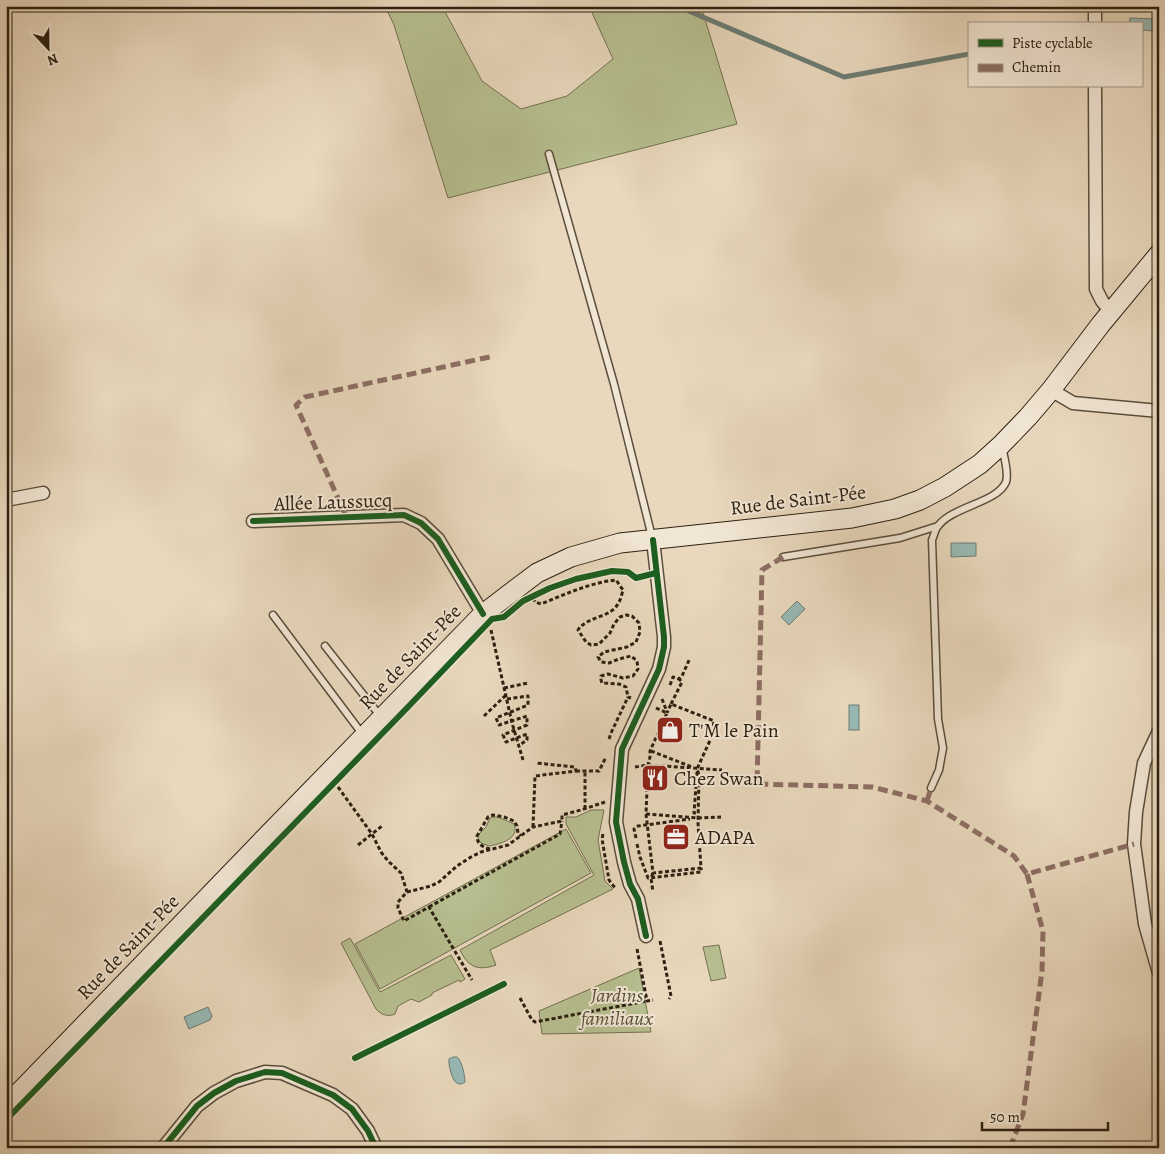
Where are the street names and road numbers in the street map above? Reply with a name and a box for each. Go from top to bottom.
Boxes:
street label: Rue de Saint-Pée [728,478,868,522]
street label: Allée Laussucq [272,486,393,518]
street label: Rue de Saint-Pée [353,598,467,716]
street label: Rue de Saint-Pée [71,888,185,1006]

